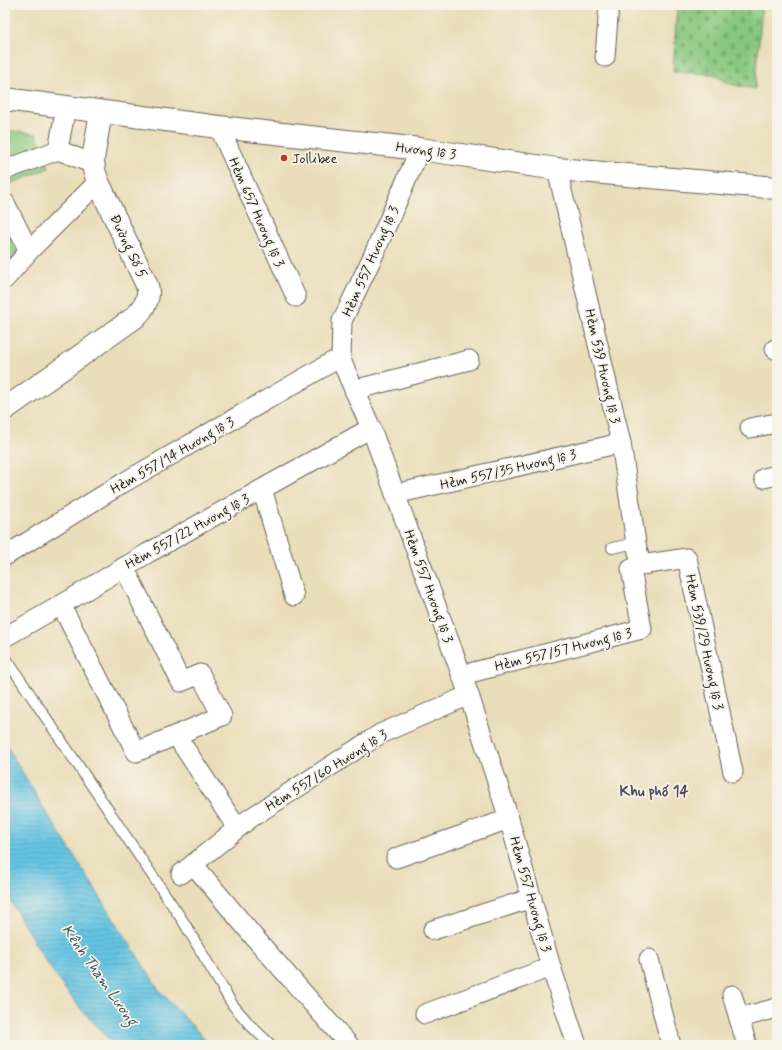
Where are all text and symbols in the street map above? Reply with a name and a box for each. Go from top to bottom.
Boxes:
street label: Hương lộ 3 [394,138,457,166]
place label: Jollibee [292,150,338,168]
marker: Jollibee [279,153,289,163]
street label: Hẻm 657 Hương lộ 3 [222,155,288,271]
street label: Hẻm 557 Hương lộ 3 [338,203,405,320]
street label: Đường Số 5 [104,212,151,282]
street label: Hẻm 539 Hương lộ 3 [578,307,624,426]
street label: Hẻm 557/14 Hương lộ 3 [107,413,239,500]
street label: Hẻm 557/35 Hương lộ 3 [438,446,579,496]
street label: Hẻm 557/22 Hương lộ 3 [122,490,254,575]
street label: Hẻm 557 Hương lộ 3 [397,527,457,646]
street label: Hẻm 539/29 Hương lộ 3 [679,573,727,712]
street label: Hẻm 557/57 Hương lộ 3 [493,624,634,678]
street label: Hẻm 557/60 Hương lộ 3 [262,726,392,817]
district label: Khu phố 14 [619,782,689,802]
street label: Hẻm 557 Hương lộ 3 [503,834,555,955]
water label: Kênh Tham Lương [55,921,143,1033]

